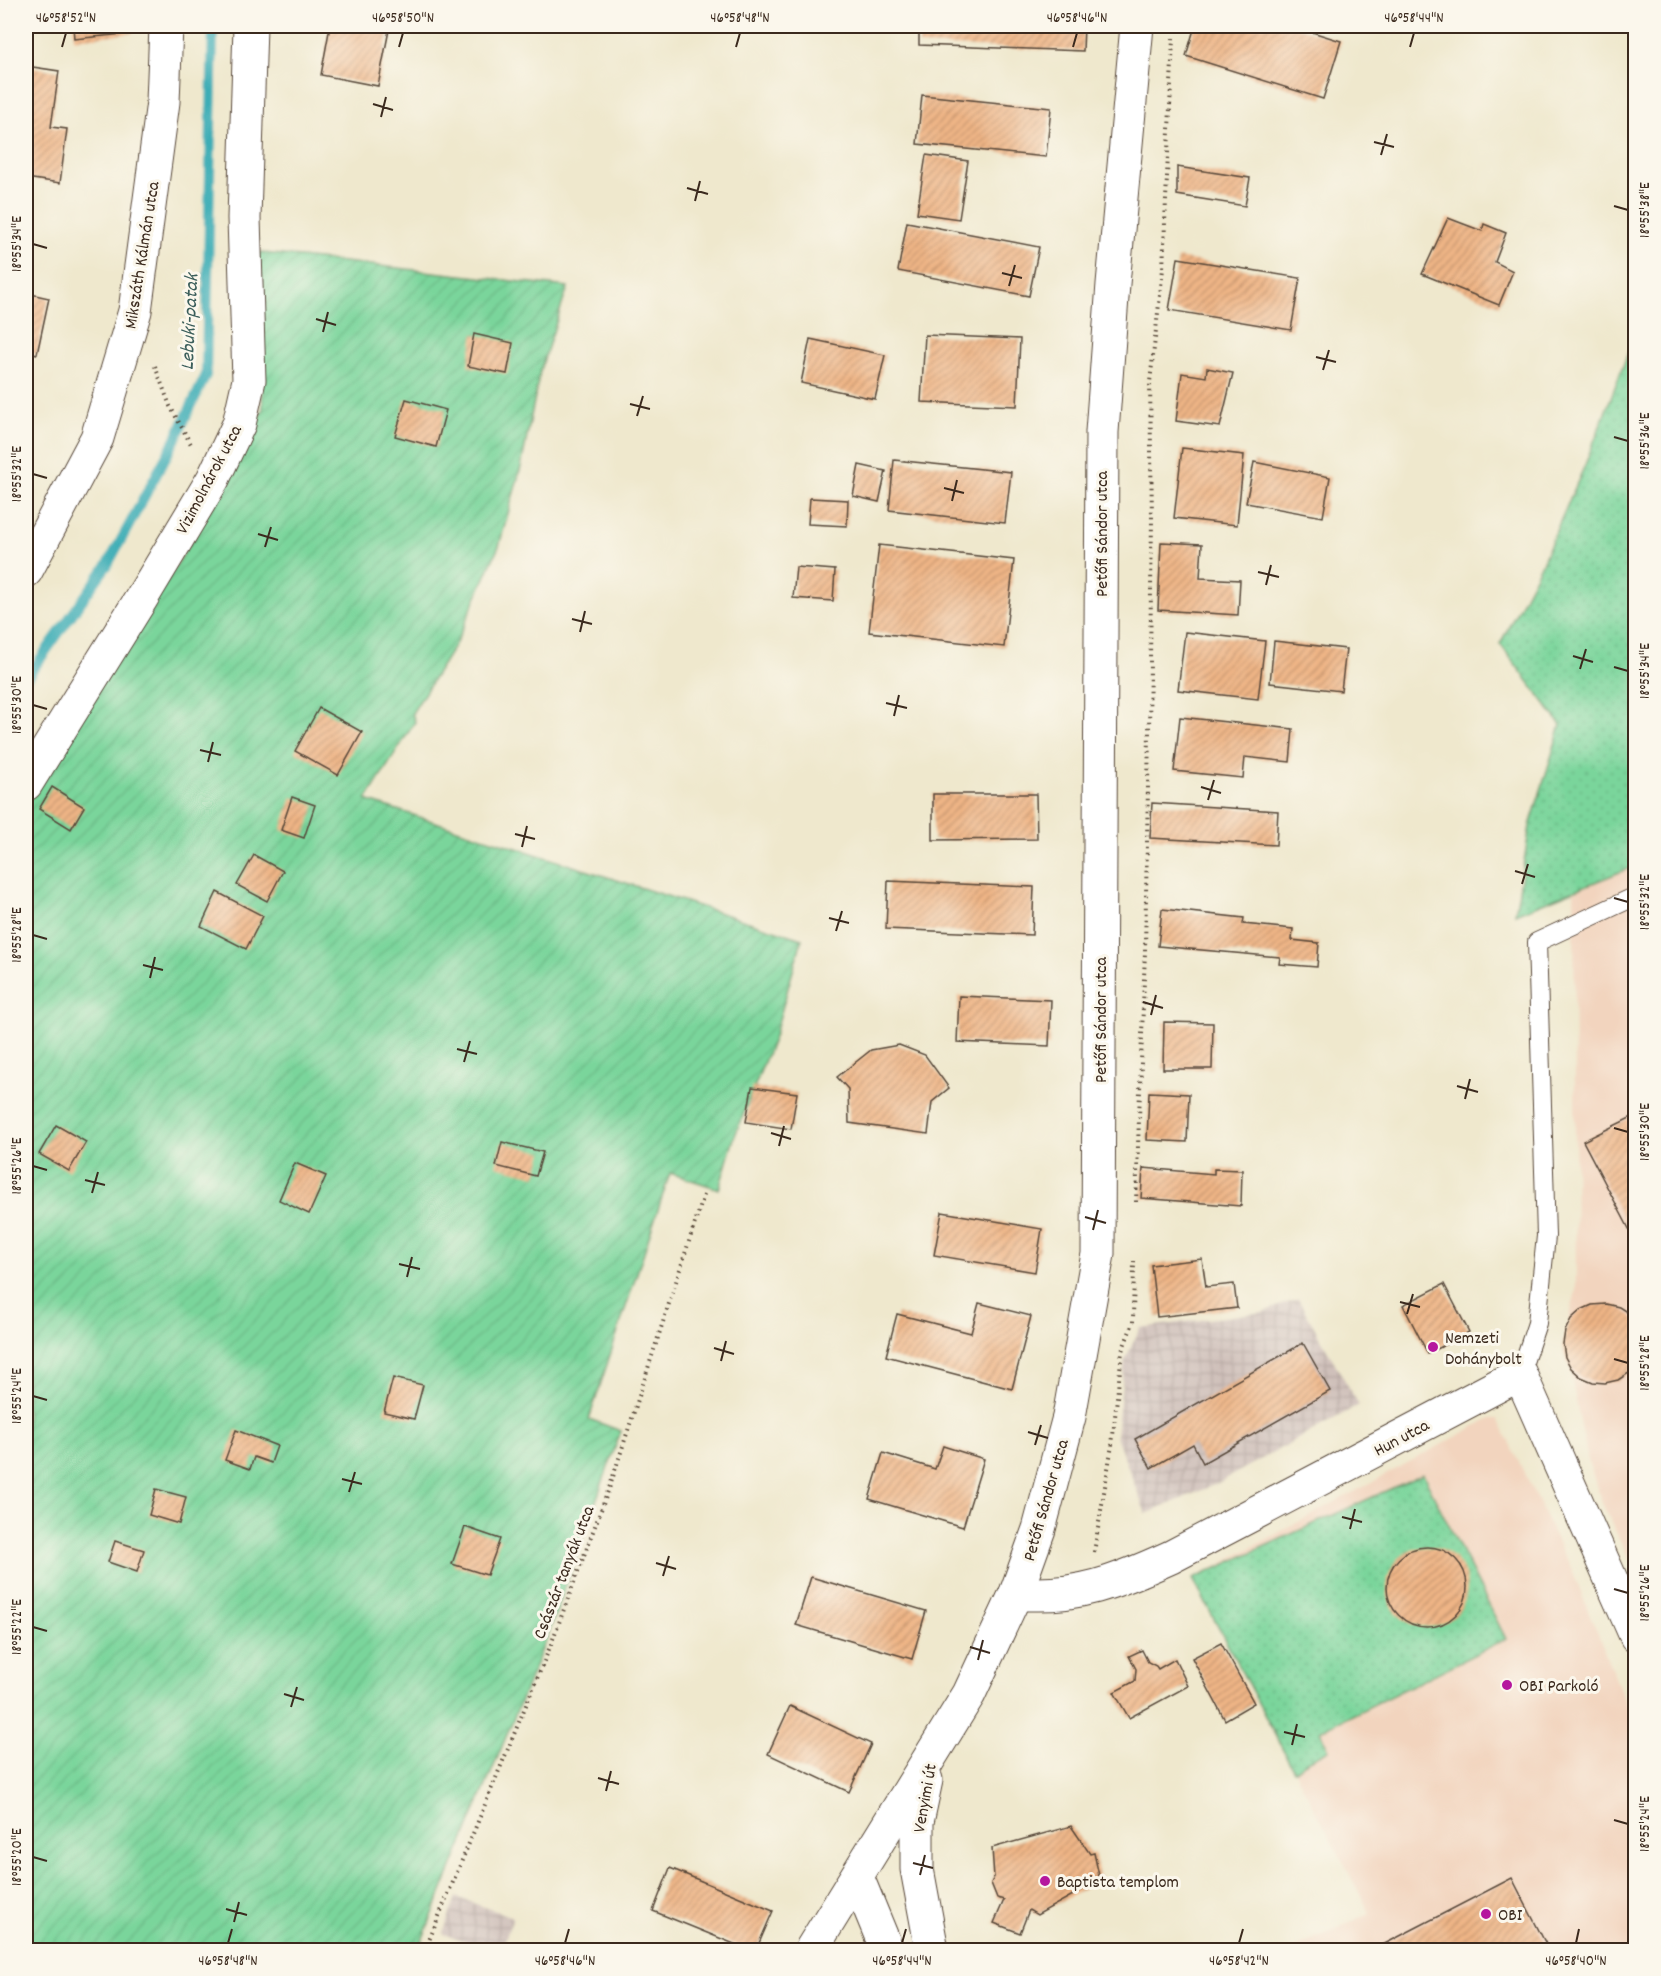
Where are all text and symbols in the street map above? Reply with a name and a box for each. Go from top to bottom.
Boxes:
text: 46°58'52"N [36,8,96,30]
text: 46°58'50"N [372,8,434,30]
text: 46°58'48"N [710,8,770,30]
text: 46°58'46"N [1047,8,1107,30]
text: 46°58'44"N [1384,8,1444,30]
street label: Mikszáth Kálmán utca [119,179,168,331]
text: 18°55'38"E [1635,182,1657,238]
text: 18°55'34"E [7,216,29,272]
water label: Lebuki-patak [174,271,208,371]
text: 18°55'36"E [1635,412,1657,470]
street label: Vizimolnárok utca [171,421,250,539]
text: 18°55'32"E [7,446,29,502]
street label: Petőfi Sándor utca [1091,471,1116,597]
text: 18°55'34"E [1635,643,1657,699]
text: 18°55'30"E [7,676,29,734]
text: 18°55'32"E [1635,874,1657,930]
text: 18°55'28"E [7,907,29,963]
street label: Petőfi Sándor utca [1090,957,1115,1083]
text: 18°55'30"E [1635,1103,1657,1161]
text: 18°55'26"E [7,1137,29,1195]
place label: Nemzeti Dohánybolt [1445,1327,1522,1373]
text: 18°55'28"E [1635,1335,1657,1391]
marker: Nemzeti Dohánybolt [1426,1340,1440,1354]
text: 18°55'24"E [7,1368,29,1424]
street label: Hun utca [1370,1414,1435,1464]
street label: Petőfi Sándor utca [1018,1436,1077,1565]
street label: Császár tanyák utca [528,1502,602,1643]
text: 18°55'26"E [1635,1564,1657,1622]
text: 18°55'22"E [7,1599,29,1655]
place label: OBI Parkoló [1519,1675,1599,1700]
marker: OBI Parkoló [1500,1678,1514,1692]
street label: Venyimi út [908,1762,945,1835]
text: 18°55'24"E [1635,1796,1657,1852]
text: 18°55'20"E [7,1828,29,1886]
place label: Baptista templom [1057,1871,1179,1896]
marker: Baptista templom [1038,1874,1052,1888]
place label: OBI [1498,1904,1523,1929]
marker: OBI [1479,1907,1493,1921]
text: 46°58'48"N [198,1951,258,1973]
text: 46°58'46"N [535,1951,595,1973]
text: 46°58'44"N [872,1951,932,1973]
text: 46°58'42"N [1209,1951,1269,1973]
text: 46°58'40"N [1545,1951,1607,1973]

